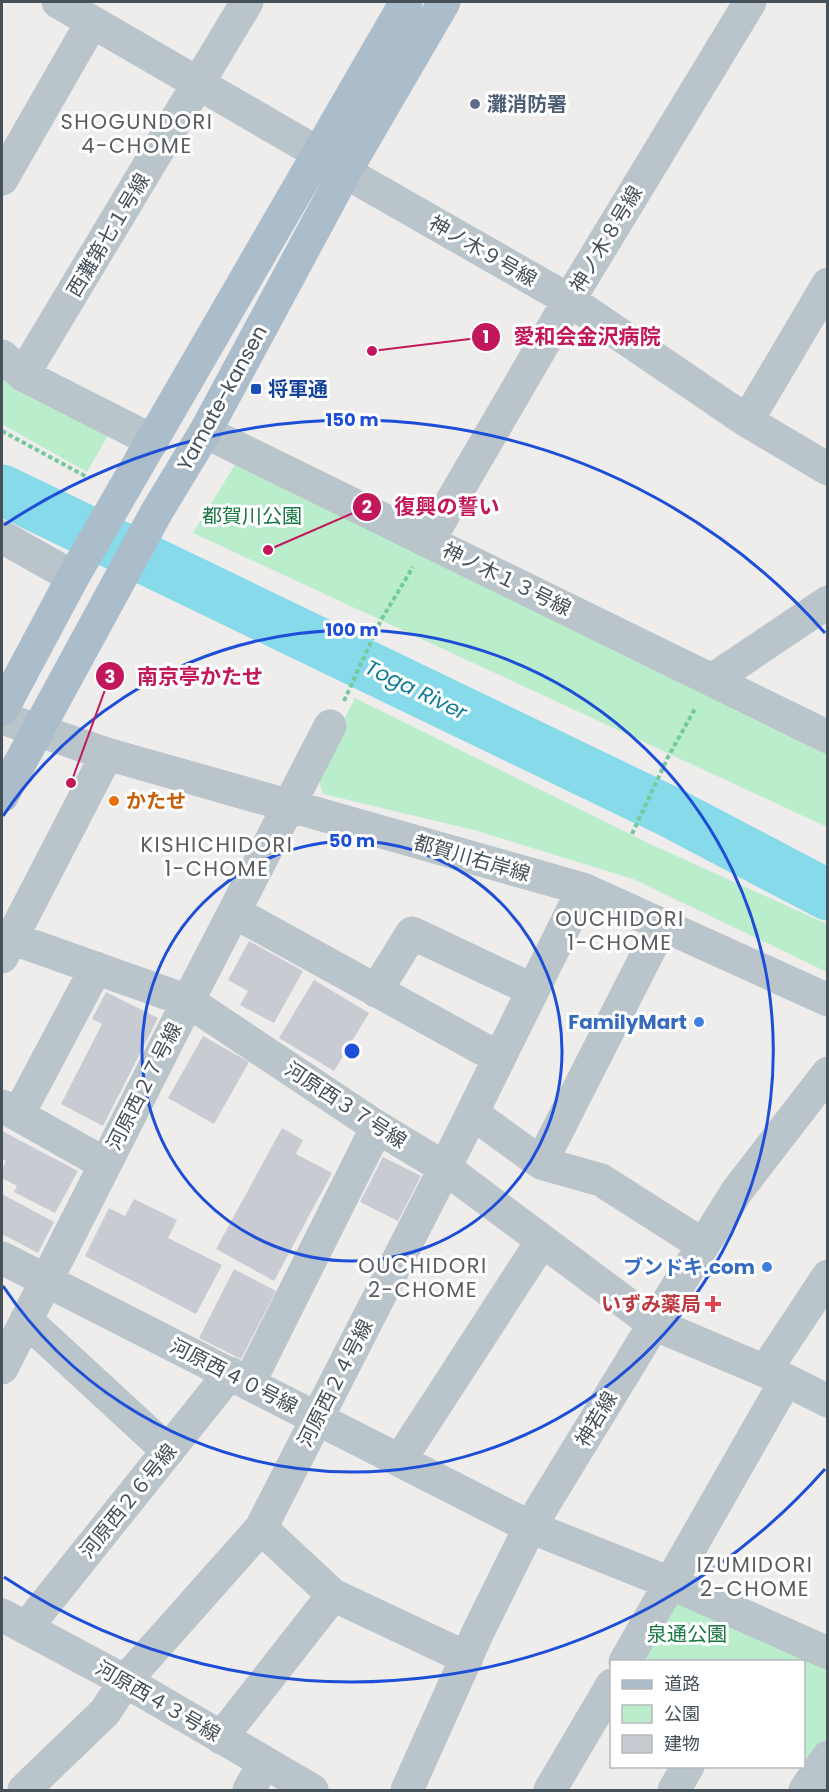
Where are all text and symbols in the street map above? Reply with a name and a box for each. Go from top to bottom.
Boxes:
place label: 灘消防署 [487,90,567,118]
marker: 灘消防署 [468,97,482,111]
district label: SHOGUNDORI 4-CHOME [61,107,213,160]
street label: 西灘第七１号線 [60,168,156,302]
street label: 神ノ木８号線 [563,180,649,298]
street label: 神ノ木９号線 [424,209,542,293]
callout: 愛和会金沢病院 [471,317,672,356]
street label: Yamate-kansen [170,320,274,476]
text: 愛和会金沢病院 [514,322,661,351]
text: 1 [483,324,489,349]
place label: 将軍通 [268,375,328,403]
marker: 将軍通 [249,382,263,396]
text: 150 m [325,407,379,432]
callout: 復興の誓い [352,487,511,526]
text: 復興の誓い [395,492,500,521]
text: 2 [362,494,372,519]
park label: 都賀川公園 [202,502,302,530]
street label: 神ノ木１３号線 [438,536,576,622]
text: 100 m [325,617,379,642]
water label: Toga River [360,652,473,727]
callout: 南京亭かたせ [95,657,275,696]
text: 南京亭かたせ [137,662,263,691]
text: 3 [105,664,115,689]
place label: かたせ [126,787,186,815]
marker: かたせ [107,794,121,808]
text: 50 m [329,828,375,853]
street label: 都賀川右岸線 [410,828,534,888]
district label: KISHICHIDORI 1-CHOME [141,830,293,883]
district label: OUCHIDORI 1-CHOME [555,904,685,957]
place label: FamilyMart [568,1008,687,1036]
marker: FamilyMart [692,1015,706,1029]
street label: 河原西２７号線 [100,1017,188,1155]
centre of rings [342,1041,362,1061]
street label: 河原西３７号線 [280,1055,412,1155]
district label: OUCHIDORI 2-CHOME [358,1251,488,1304]
place label: ブンドキ.com [623,1253,755,1281]
marker: ブンドキ.com [760,1260,774,1274]
place label: いずみ薬局 [601,1290,701,1318]
marker: いずみ薬局 [706,1297,720,1311]
street label: 河原西２４号線 [291,1314,379,1452]
street label: 河原西４０号線 [165,1332,303,1420]
street label: 神若線 [569,1386,623,1452]
street label: 河原西２６号線 [73,1438,183,1564]
district label: IZUMIDORI 2-CHOME [697,1550,813,1603]
park label: 泉通公園 [647,1620,727,1648]
street label: 河原西４３号線 [90,1654,226,1748]
legend [610,1660,805,1768]
text: 道路 [664,1671,700,1696]
text: 公園 [664,1701,700,1726]
text: 建物 [664,1731,700,1756]

